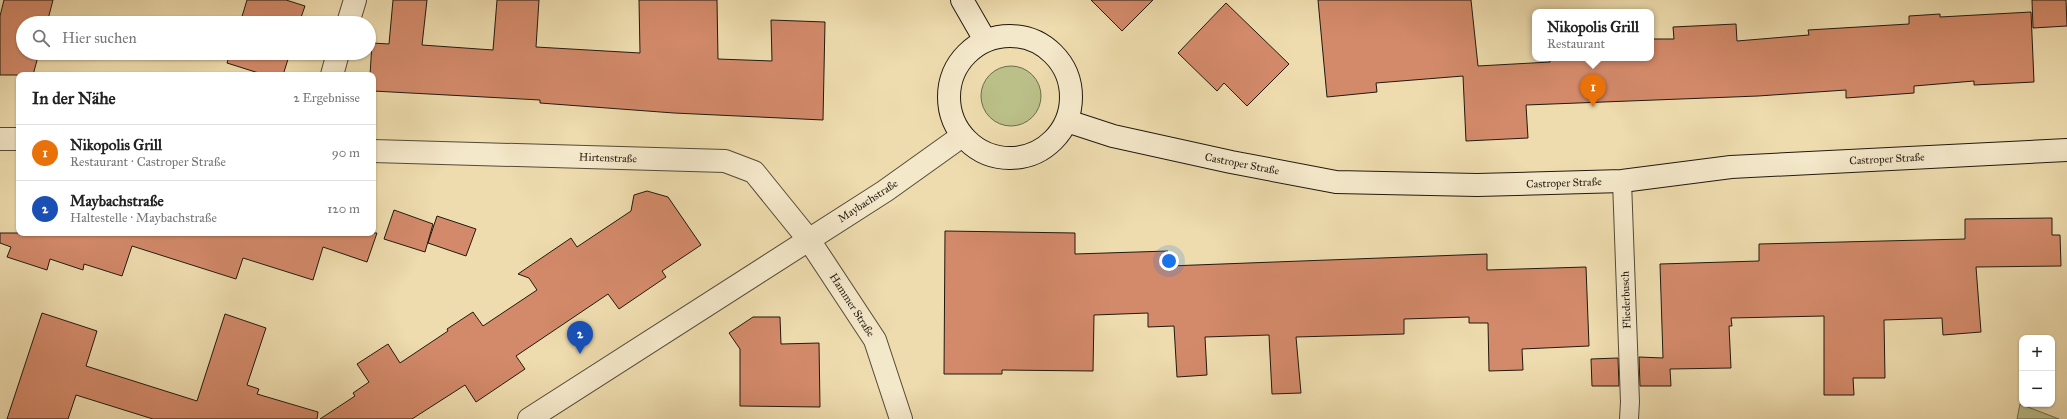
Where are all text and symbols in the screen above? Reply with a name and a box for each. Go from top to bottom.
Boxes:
popup [1532,9,1654,61]
search box [16,16,376,60]
text: Nikopolis Grill [1547,18,1639,36]
icon: search [30,27,52,49]
text: Hier suchen [62,29,137,47]
text: Restaurant [1547,36,1605,52]
pin: 1 [1580,74,1606,107]
text: In der Nähe [32,88,116,109]
text: 2 Ergebnisse [293,90,360,106]
text: Nikopolis Grill [70,136,162,154]
text: 1 [42,145,48,161]
text: 90 m [332,145,360,161]
street label: Hirtenstraße [579,150,638,166]
street label: Castroper Straße [1204,150,1281,178]
street label: Castroper Straße [1849,151,1925,167]
text: Restaurant · Castroper Straße [70,154,226,170]
street label: Castroper Straße [1526,175,1602,191]
street label: Maybachstraße [836,177,901,225]
text: Maybachstraße [70,192,164,210]
text: 2 [42,201,48,217]
text: 120 m [327,201,360,217]
text: Haltestelle · Maybachstraße [70,210,217,226]
your location [1159,251,1179,271]
street label: Hammer Straße [827,271,878,339]
street label: Fliederbusch [1618,271,1634,329]
pin: 2 [567,321,593,354]
map controls [2019,335,2055,407]
button: + [2019,335,2055,371]
button: − [2019,371,2055,407]

